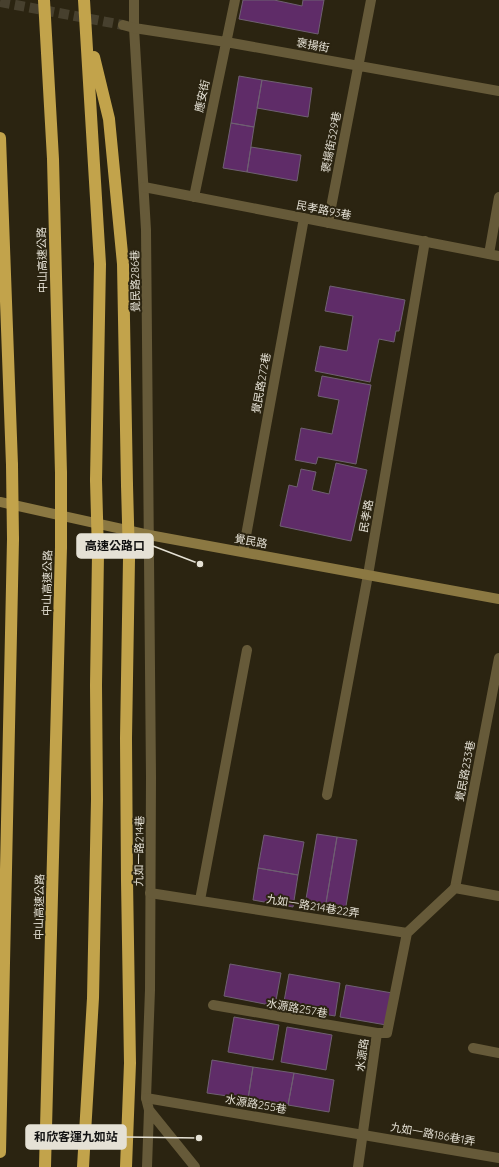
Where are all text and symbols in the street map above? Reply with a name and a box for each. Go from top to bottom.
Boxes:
street label: 褒揚街 [296,35,330,55]
street label: 應安街 [192,78,212,114]
street label: 褒揚街329巷 [318,110,344,174]
street label: 民孝路93巷 [295,198,353,222]
street label: 中山高速公路 [34,227,50,293]
street label: 覺民路286巷 [127,250,143,312]
street label: 覺民路272巷 [249,351,273,415]
street label: 民孝路 [356,499,376,533]
street label: 覺民路 [234,531,268,551]
callout: 高速公路口 [77,534,153,558]
text: 高速公路口 [85,538,145,553]
street label: 中山高速公路 [39,550,55,616]
street label: 覺民路233巷 [452,739,478,803]
street label: 九如一路214巷 [131,815,147,887]
street label: 中山高速公路 [31,874,47,940]
street label: 九如一路214巷22弄 [265,892,361,920]
street label: 水源路257巷 [265,996,329,1020]
street label: 水源路 [353,1038,371,1072]
street label: 水源路255巷 [224,1092,288,1116]
street label: 九如一路186巷1弄 [389,1120,477,1148]
callout: 和欣客運九如站 [26,1125,126,1149]
text: 和欣客運九如站 [34,1129,118,1144]

